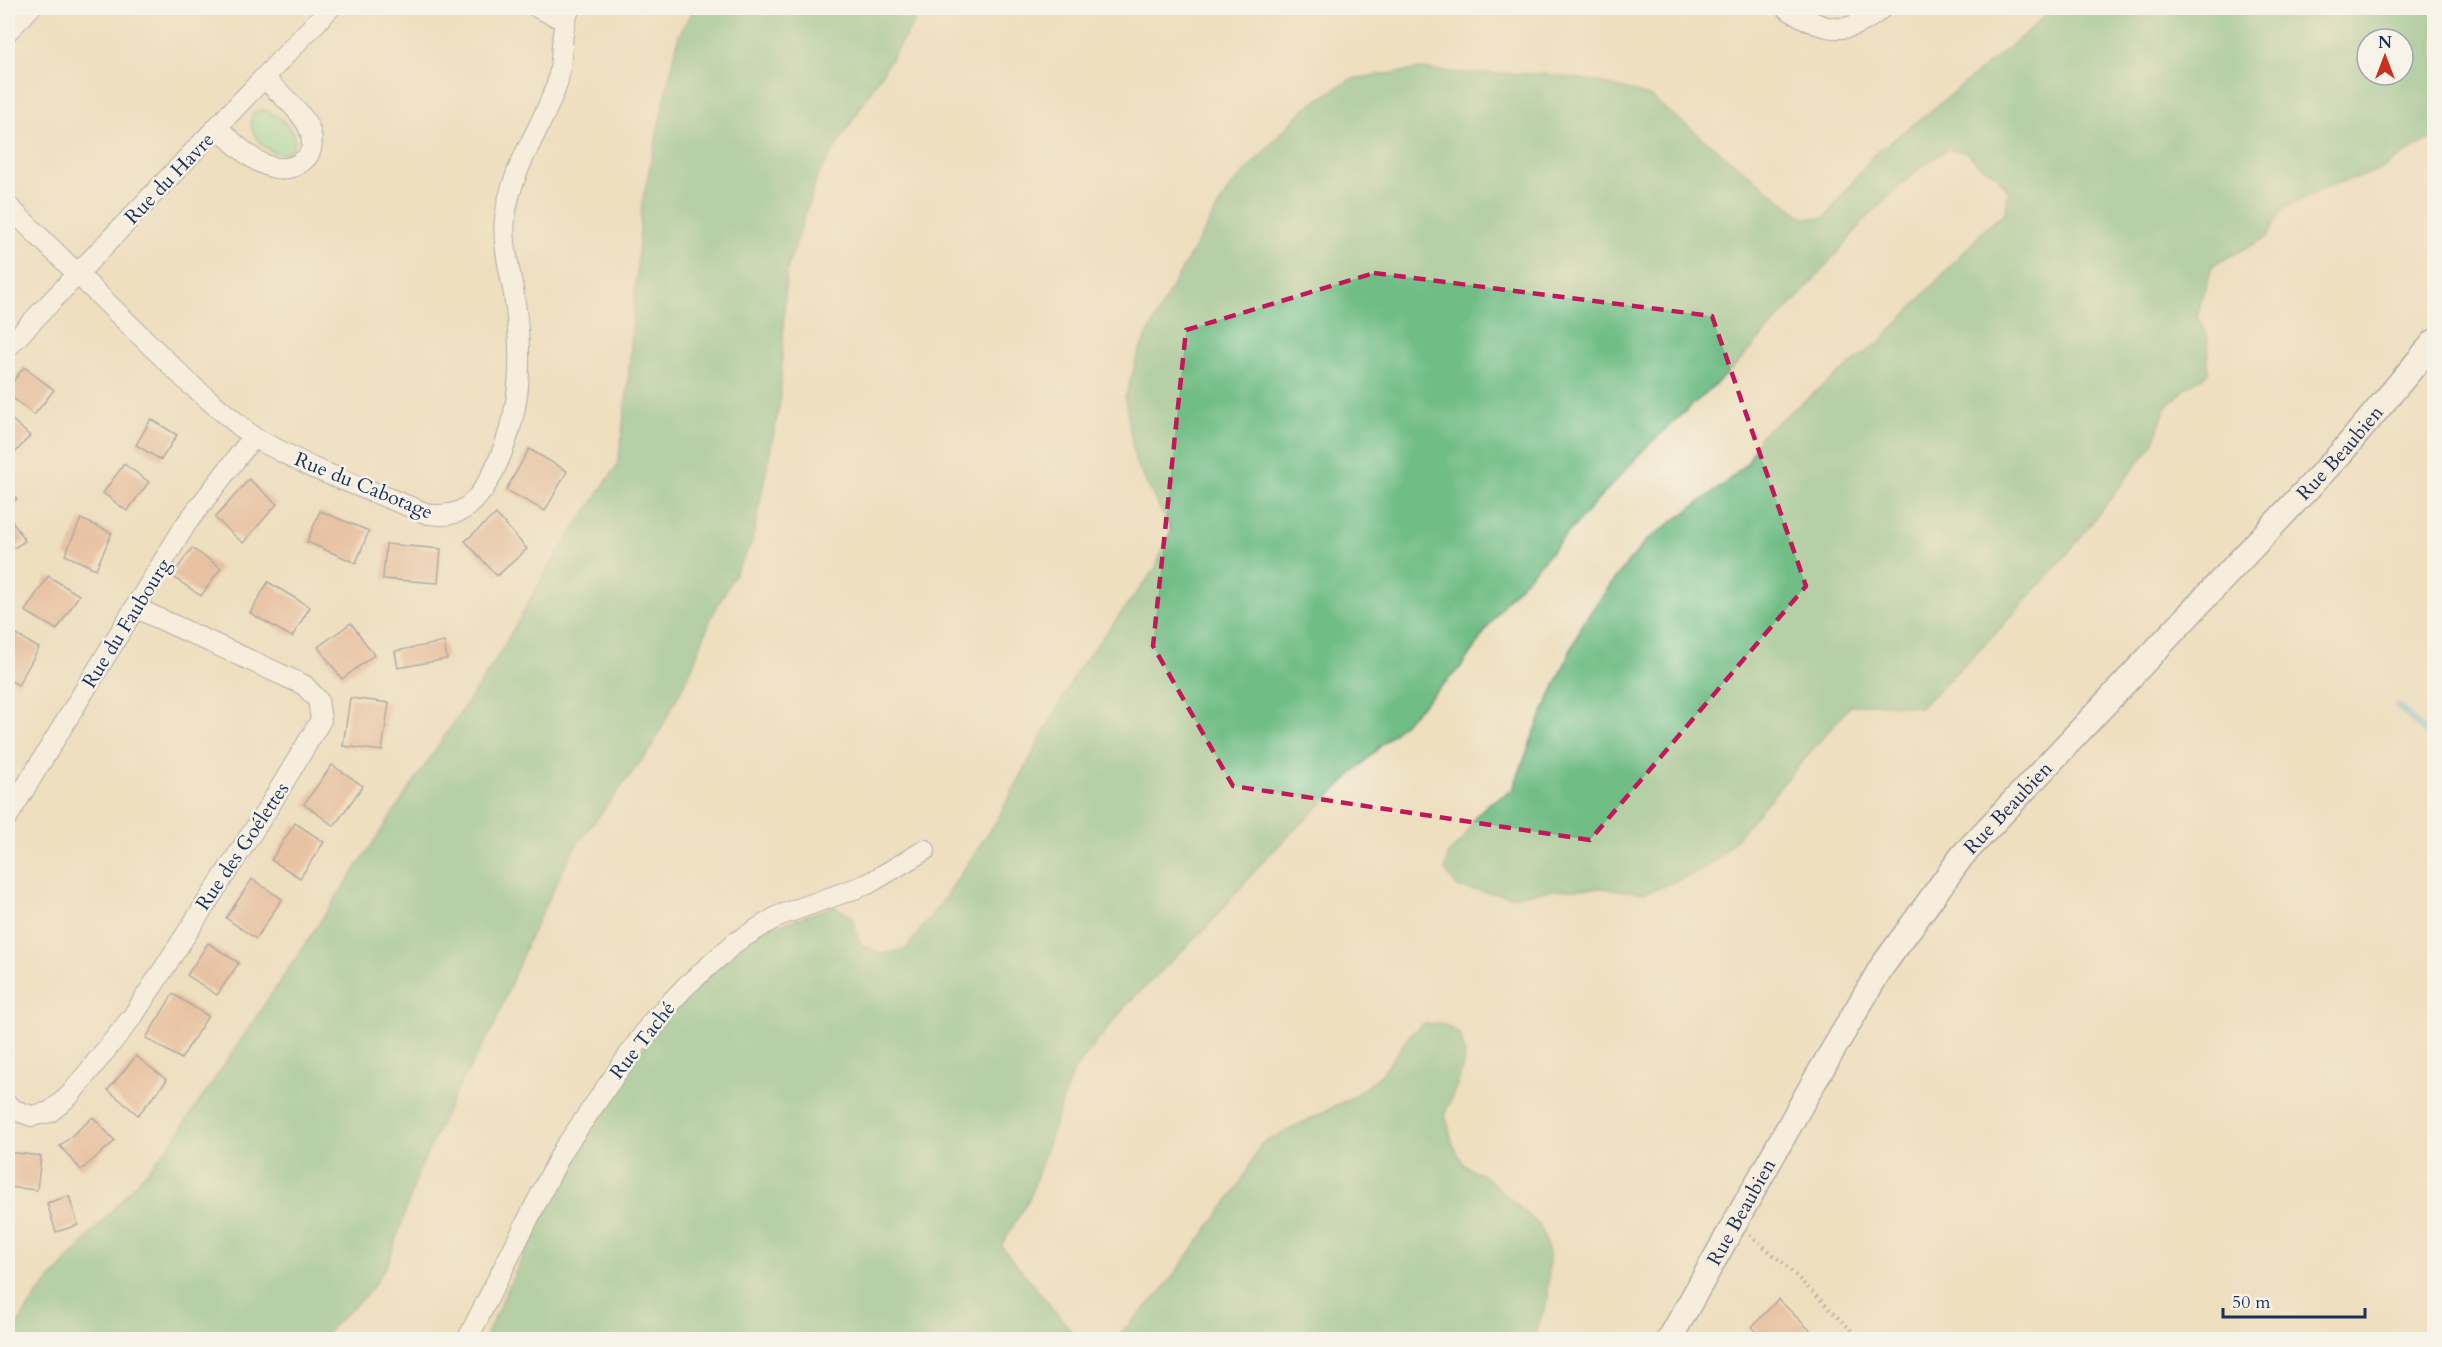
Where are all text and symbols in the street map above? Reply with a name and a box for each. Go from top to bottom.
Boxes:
north arrow [2355,27,2415,87]
text: N [2378,32,2392,54]
street label: Rue du Havre [119,126,220,230]
street label: Rue Beaubien [2291,399,2390,506]
street label: Rue du Cabotage [291,445,437,526]
street label: Rue du Faubourg [76,553,178,693]
street label: Rue Beaubien [1958,755,2059,860]
street label: Rue des Goélettes [189,777,295,916]
street label: Rue Taché [604,996,681,1085]
street label: Rue Beaubien [1701,1153,1783,1270]
scale bar [2223,1281,2366,1319]
text: 50 m [2232,1290,2271,1315]

